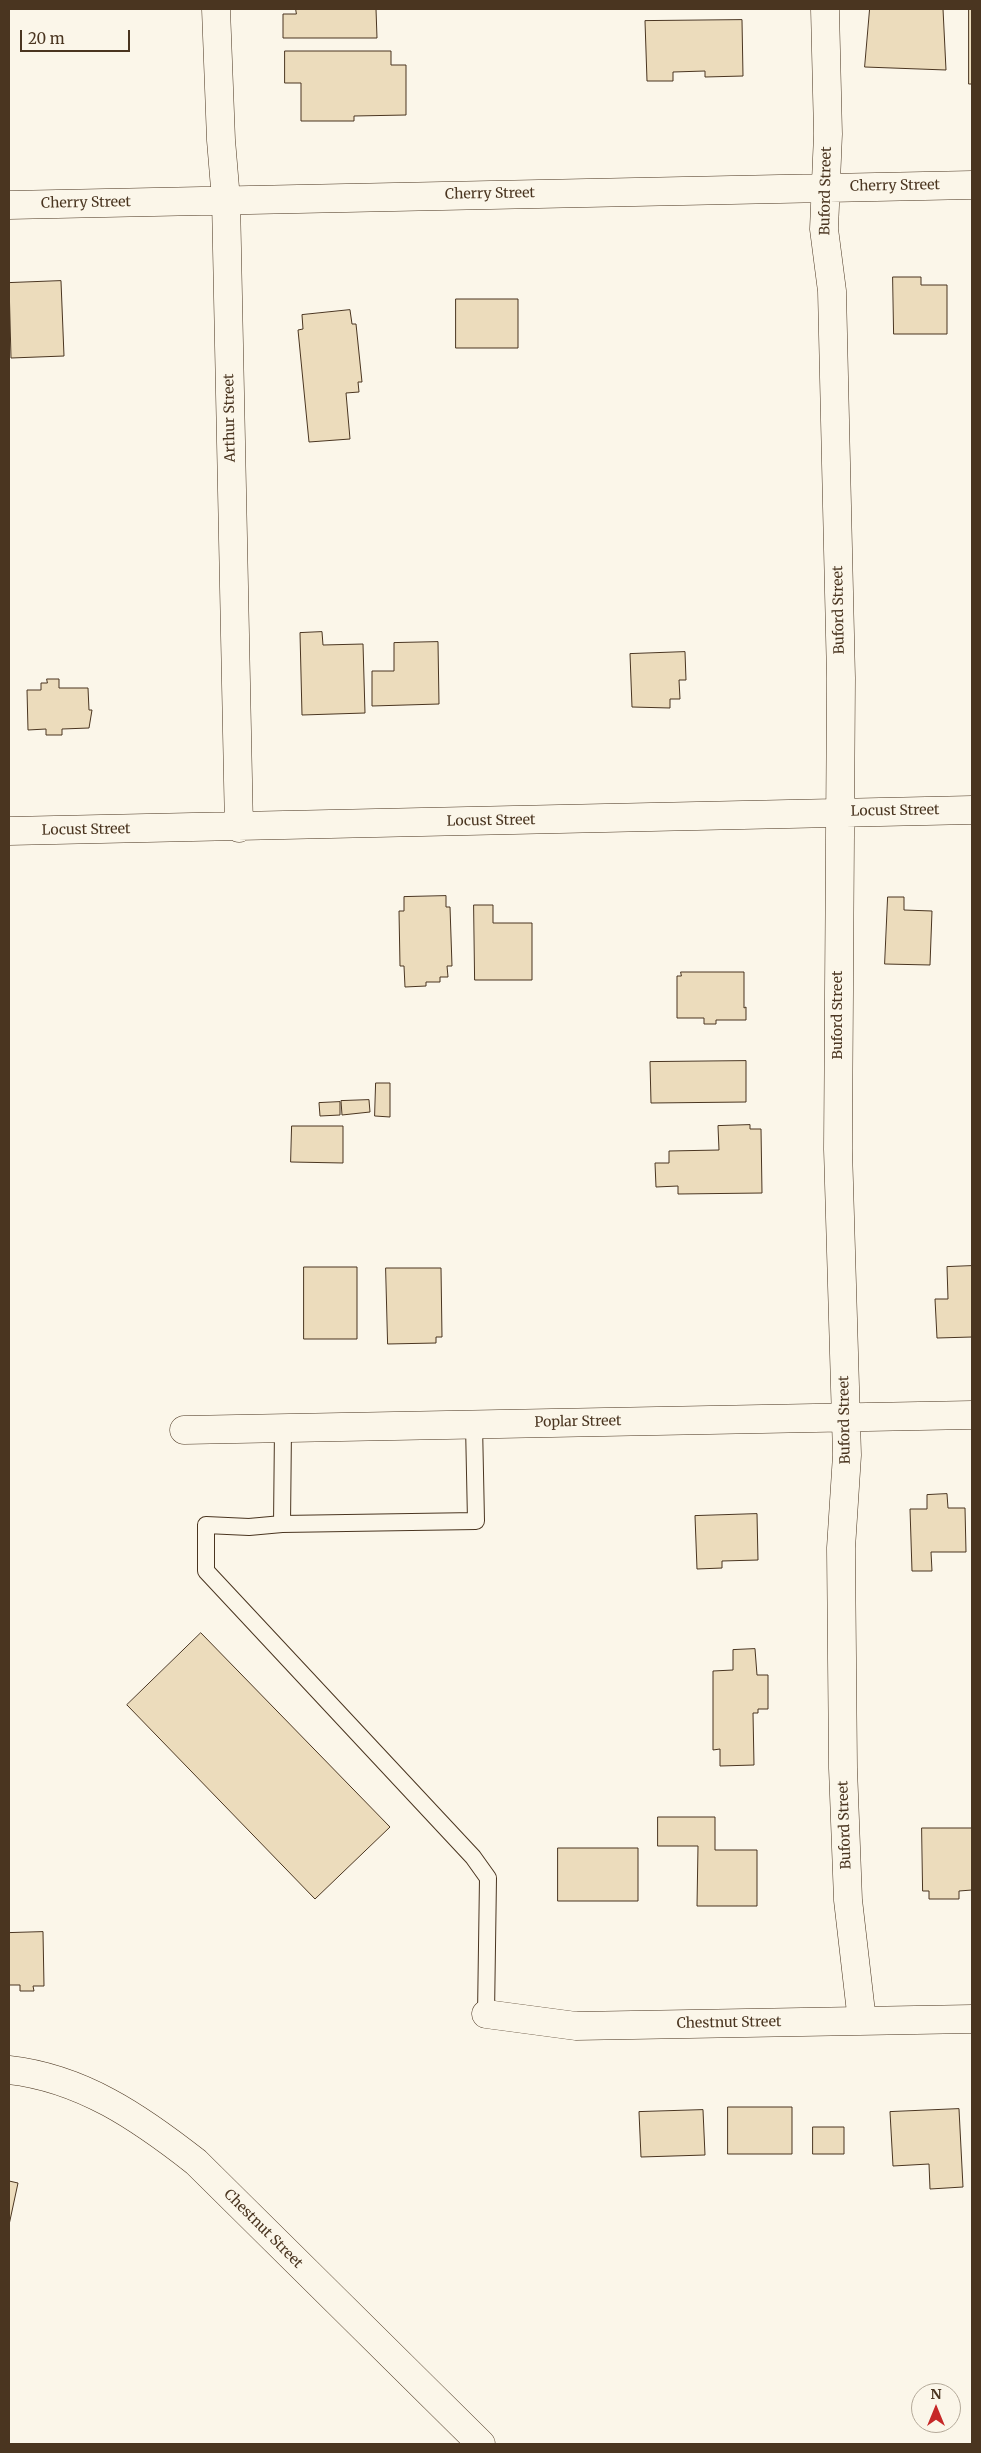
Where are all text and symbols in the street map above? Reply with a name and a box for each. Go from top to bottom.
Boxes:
scale bar [22,20,132,52]
text: 20 m [28,29,65,48]
street label: Buford Street [817,146,835,236]
street label: Cherry Street [850,177,940,195]
street label: Cherry Street [445,185,535,203]
street label: Cherry Street [41,194,131,212]
street label: Arthur Street [221,373,239,463]
street label: Buford Street [830,565,848,655]
street label: Locust Street [850,802,940,820]
street label: Locust Street [446,812,536,830]
street label: Locust Street [41,821,131,839]
street label: Buford Street [830,971,846,1059]
street label: Buford Street [836,1375,854,1465]
street label: Poplar Street [534,1413,622,1431]
street label: Buford Street [835,1780,855,1870]
street label: Chestnut Street [677,2014,781,2032]
street label: Chestnut Street [220,2186,306,2272]
north arrow [911,2383,961,2433]
text: N [930,2385,942,2403]

